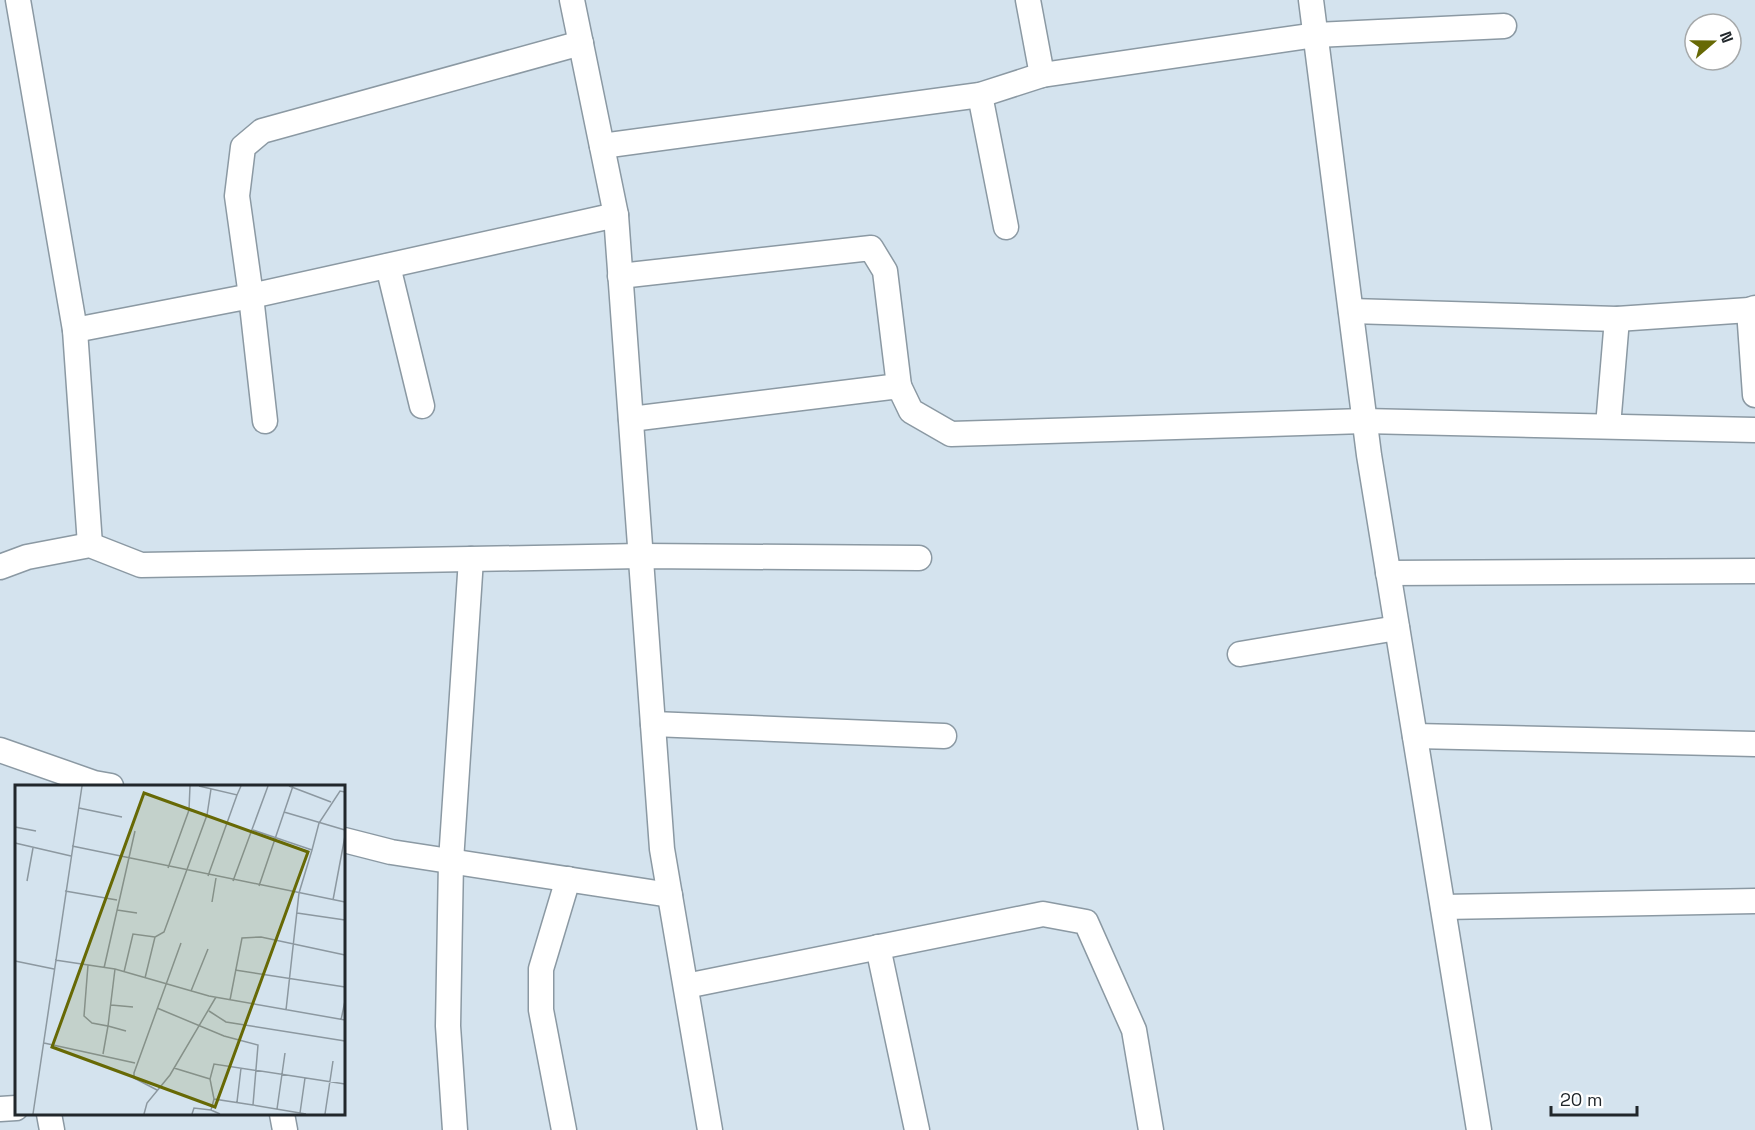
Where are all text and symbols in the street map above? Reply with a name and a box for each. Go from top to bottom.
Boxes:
north arrow [1683,12,1743,72]
text: N [1715,28,1738,46]
inset map [15,785,345,1115]
scale bar [1551,1079,1636,1117]
text: 20 m [1560,1088,1603,1111]

